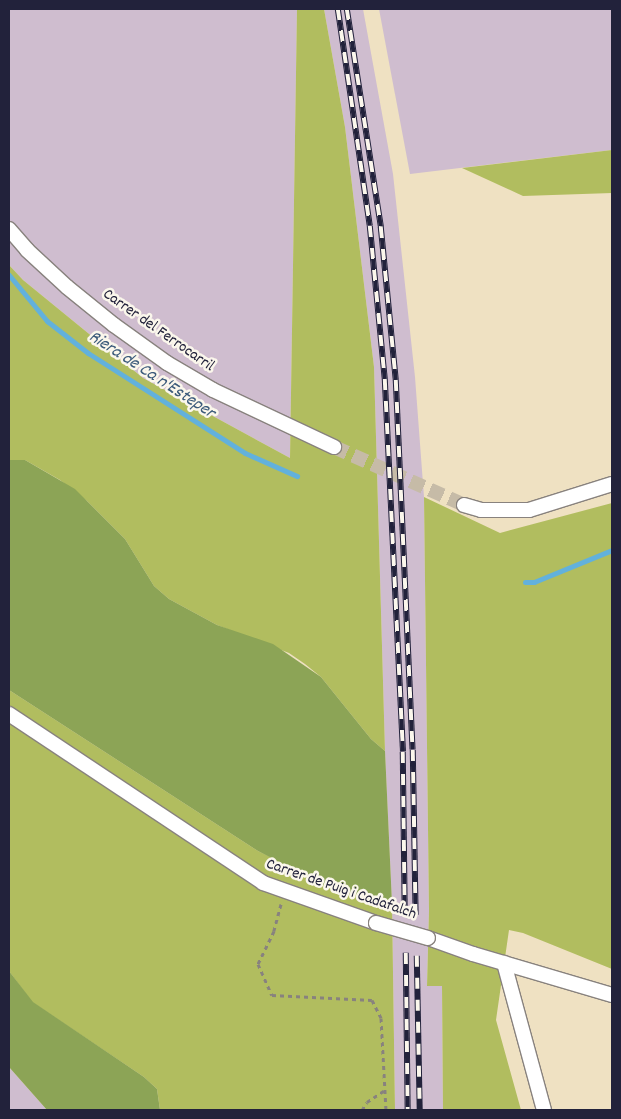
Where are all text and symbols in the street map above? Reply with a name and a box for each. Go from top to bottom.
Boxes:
street label: Carrer del Ferrocarril [99,285,217,377]
water label: Riera de Ca n'Esteper [84,327,218,425]
street label: Carrer de Puig i Cadafalch [263,855,419,925]

